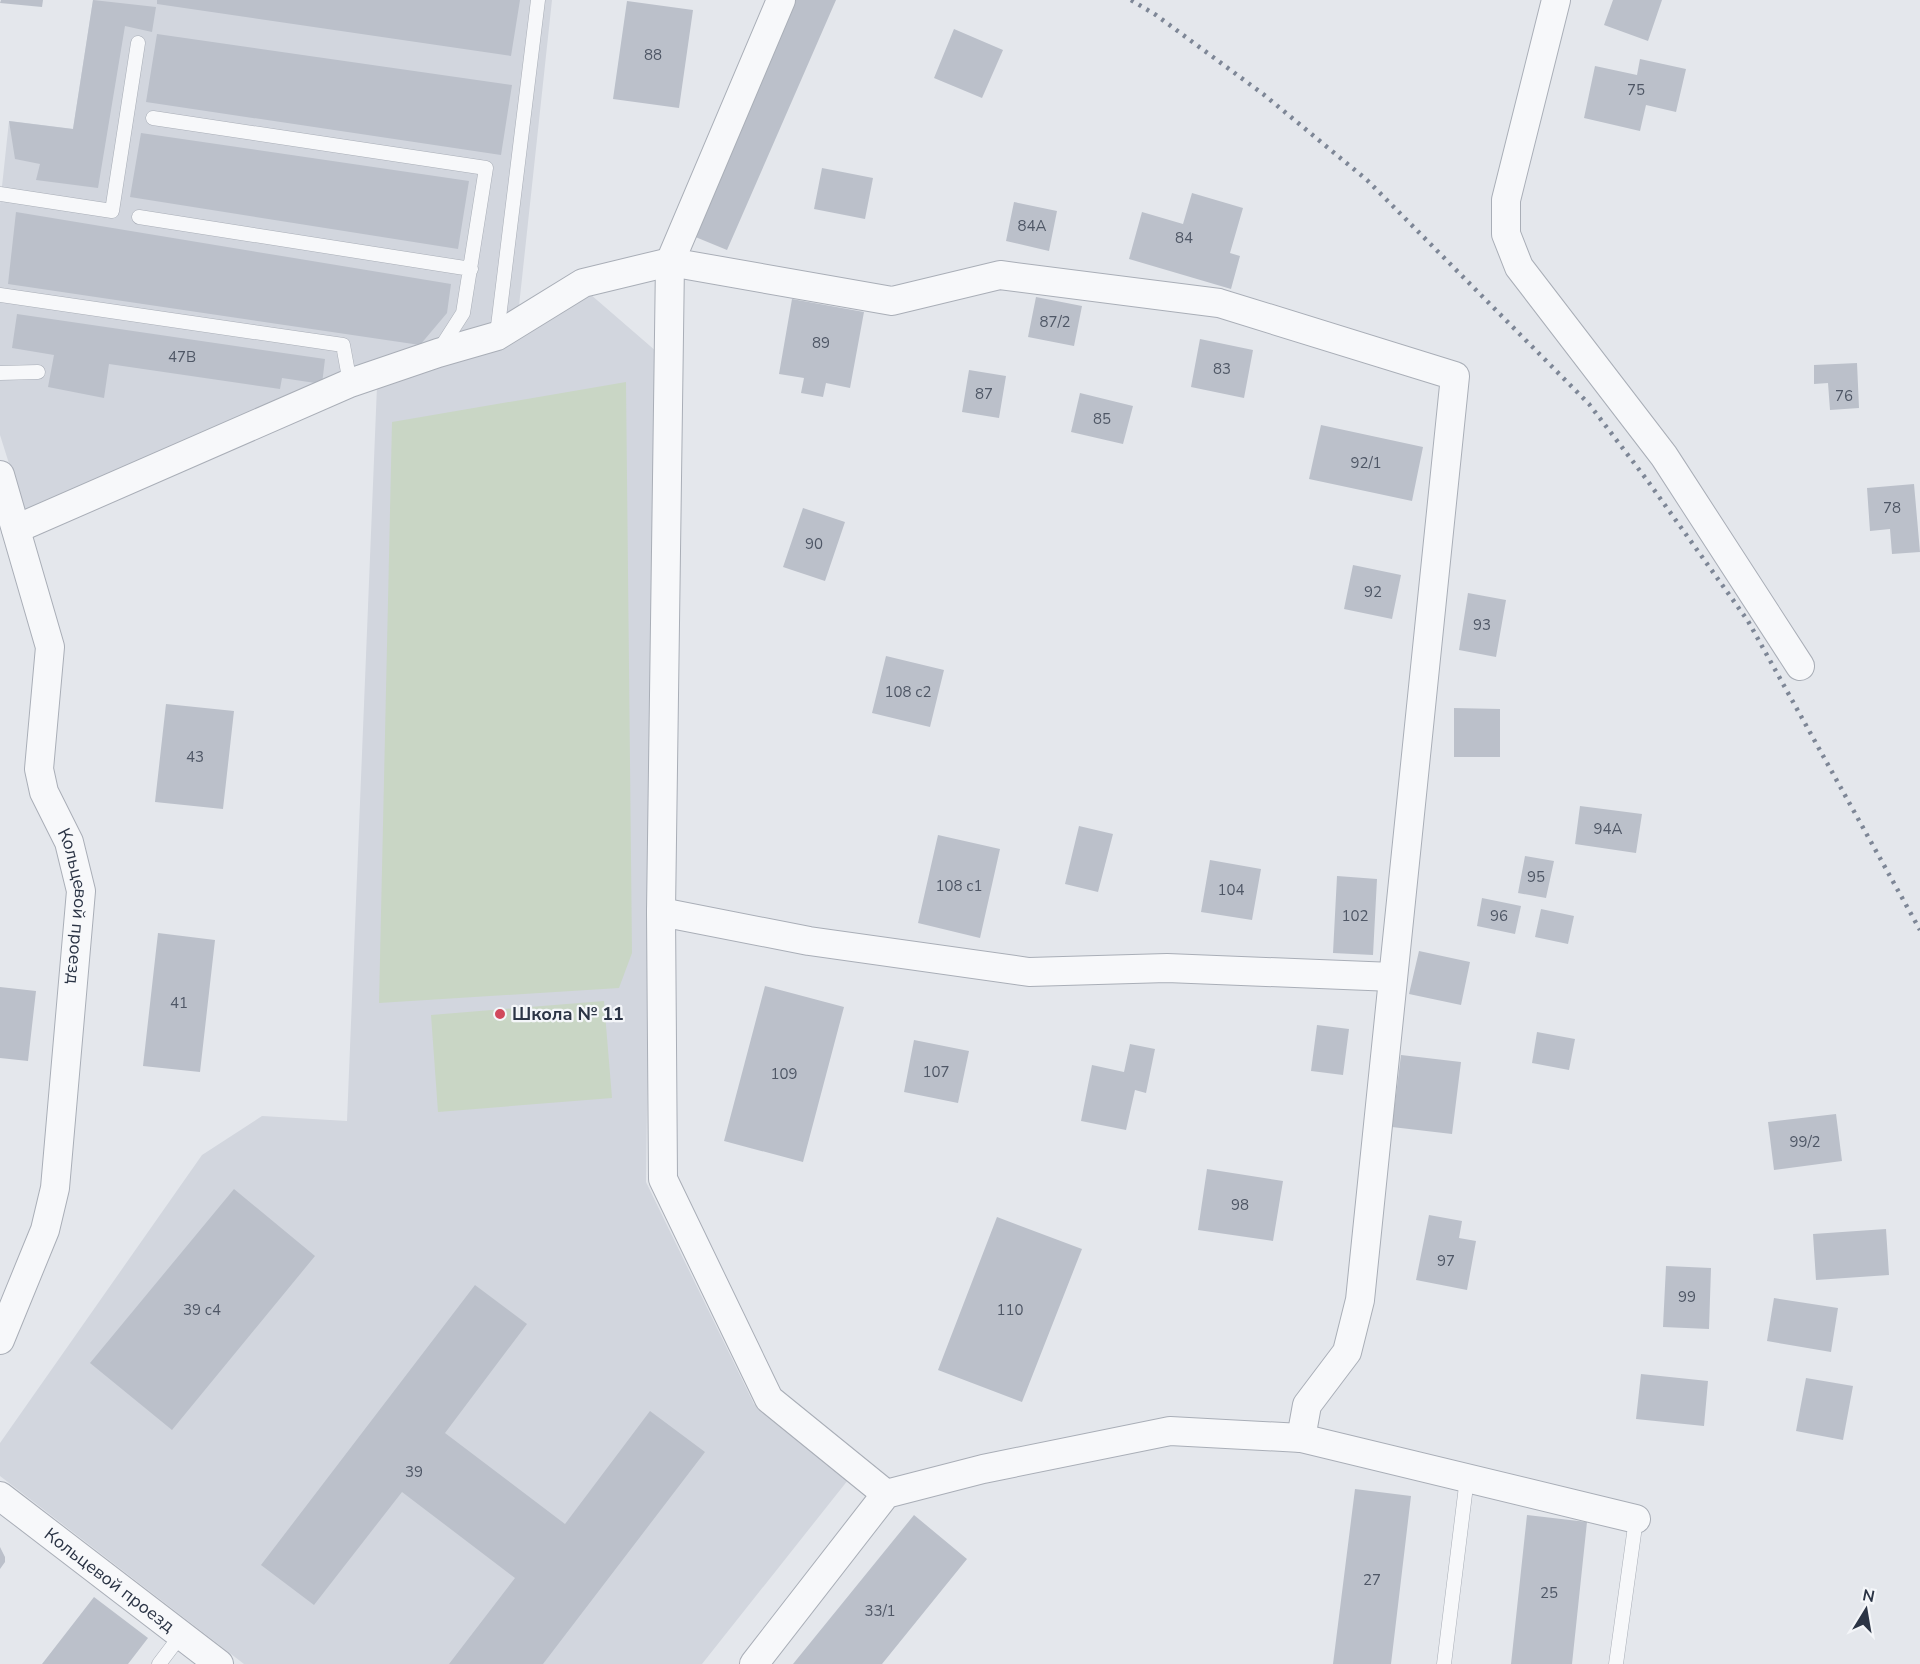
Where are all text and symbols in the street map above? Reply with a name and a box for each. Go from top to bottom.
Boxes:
house number: 88 [644,45,662,65]
house number: 75 [1627,80,1645,100]
house number: 84А [1018,216,1047,236]
house number: 84 [1175,228,1193,248]
house number: 87/2 [1039,312,1071,332]
house number: 89 [812,333,830,353]
house number: 47В [168,347,196,367]
house number: 83 [1213,359,1231,379]
house number: 87 [975,384,993,404]
house number: 76 [1835,386,1853,406]
house number: 85 [1093,409,1111,429]
house number: 92/1 [1350,453,1382,473]
house number: 78 [1883,498,1901,518]
house number: 90 [805,534,823,554]
house number: 92 [1364,582,1382,602]
house number: 93 [1473,615,1491,635]
house number: 108 с2 [885,682,931,702]
house number: 43 [186,747,204,767]
house number: 94А [1594,819,1623,839]
street label: Кольцевой проезд [52,824,93,986]
house number: 95 [1527,867,1545,887]
house number: 108 с1 [936,876,982,896]
house number: 104 [1217,880,1245,900]
house number: 102 [1341,906,1369,926]
house number: 96 [1490,906,1508,926]
house number: 41 [170,993,188,1013]
place label: Школа № 11 [512,1002,624,1026]
marker: Школа № 11 [493,1007,507,1021]
house number: 107 [922,1062,950,1082]
house number: 109 [770,1064,798,1084]
house number: 99/2 [1789,1132,1821,1152]
house number: 98 [1231,1195,1249,1215]
house number: 97 [1437,1251,1455,1271]
house number: 99 [1678,1287,1696,1307]
house number: 39 с4 [183,1300,221,1320]
house number: 110 [996,1300,1024,1320]
house number: 39 [405,1462,423,1482]
street label: Кольцевой проезд [39,1522,180,1638]
house number: 27 [1363,1570,1381,1590]
north arrow [1836,1580,1896,1640]
house number: 25 [1540,1583,1558,1603]
text: N [1861,1584,1877,1608]
house number: 33/1 [864,1601,896,1621]

